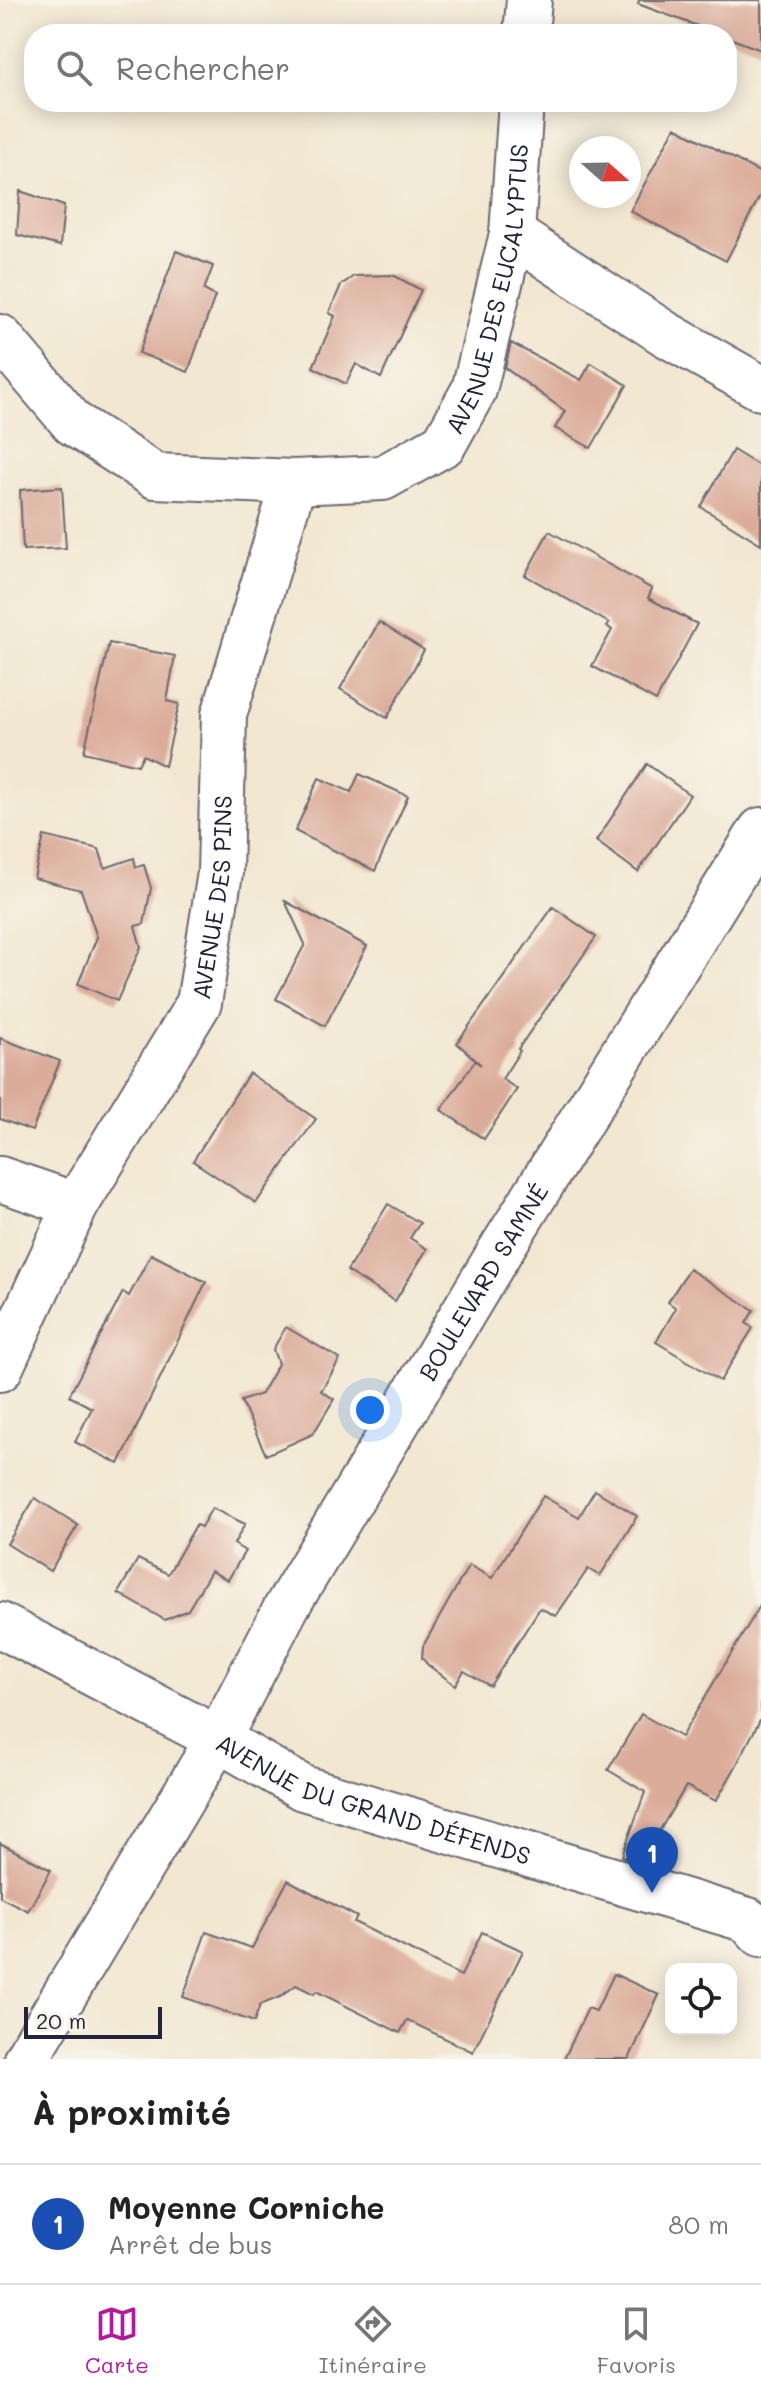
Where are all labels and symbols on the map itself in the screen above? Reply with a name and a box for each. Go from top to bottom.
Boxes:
north arrow [569,136,641,208]
street label: AVENUE DES EUCALYPTUS [437,143,534,439]
street label: AVENUE DES PINS [184,795,237,1001]
street label: BOULEVARD SAMNÉ [411,1177,554,1386]
your location [350,1390,390,1430]
street label: AVENUE DU GRAND DÉFENDS [211,1726,535,1870]
pin: 1 [626,1827,678,1893]
scale bar [24,2003,162,2039]

